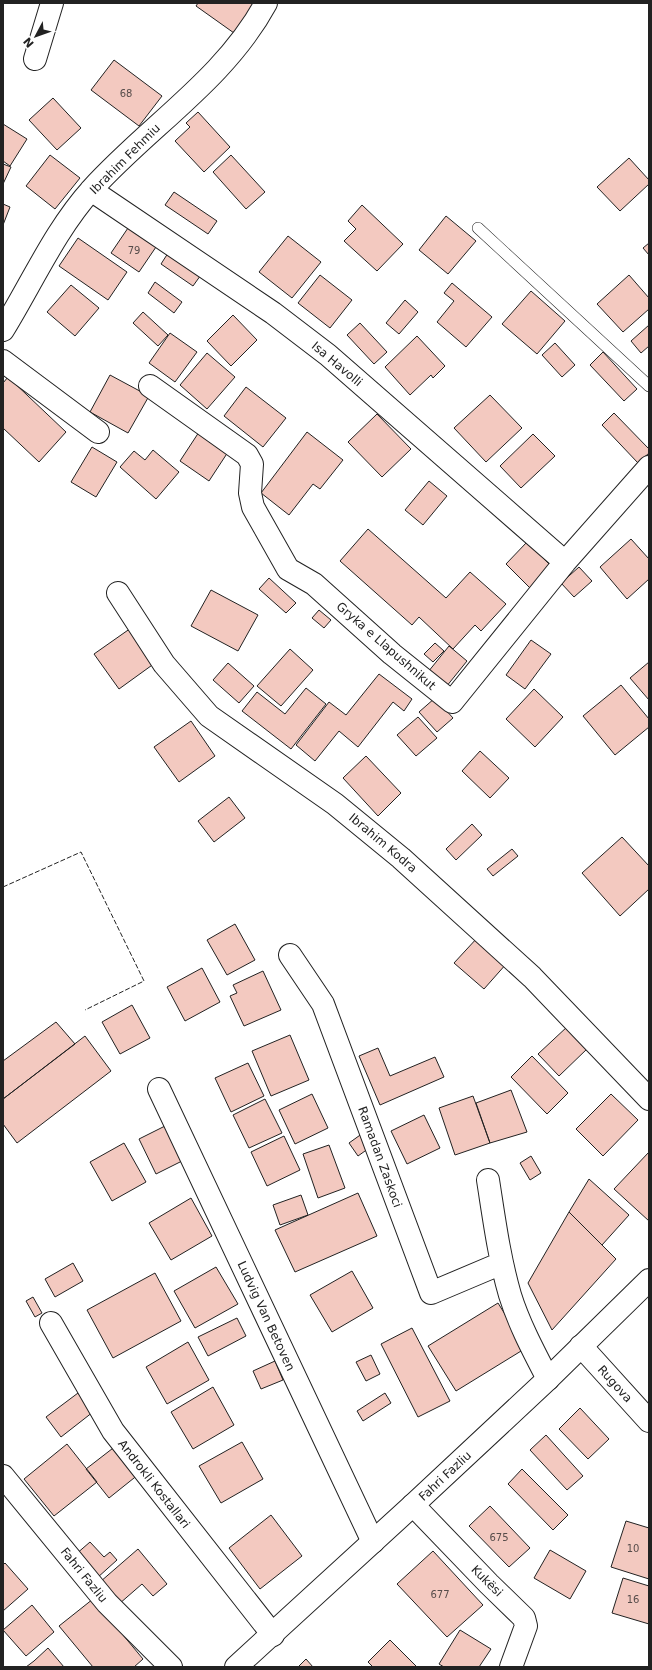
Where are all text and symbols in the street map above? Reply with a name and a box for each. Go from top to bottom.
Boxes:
north arrow [16,16,56,56]
text: N [21,34,37,50]
house number: 68 [120,88,132,99]
street label: Ibrahim Fehmiu [87,121,163,197]
house number: 79 [128,245,140,256]
street label: Isa Havolli [309,339,365,389]
street label: Gryka e Llapushnikut [334,599,439,693]
street label: Ibrahim Kodra [346,811,420,875]
street label: Ramadan Zaskoci [355,1105,405,1209]
street label: Ludvig Van Betoven [234,1259,298,1373]
street label: Rugova [595,1363,635,1405]
street label: Androkli Kostallari [115,1437,193,1531]
street label: Fahri Fazliu [416,1448,474,1504]
house number: 675 [489,1532,509,1543]
house number: 10 [627,1543,639,1554]
street label: Fahri Fazliu [58,1545,110,1605]
street label: Kukësi [468,1562,506,1600]
house number: 677 [430,1589,450,1600]
house number: 16 [627,1594,639,1605]

